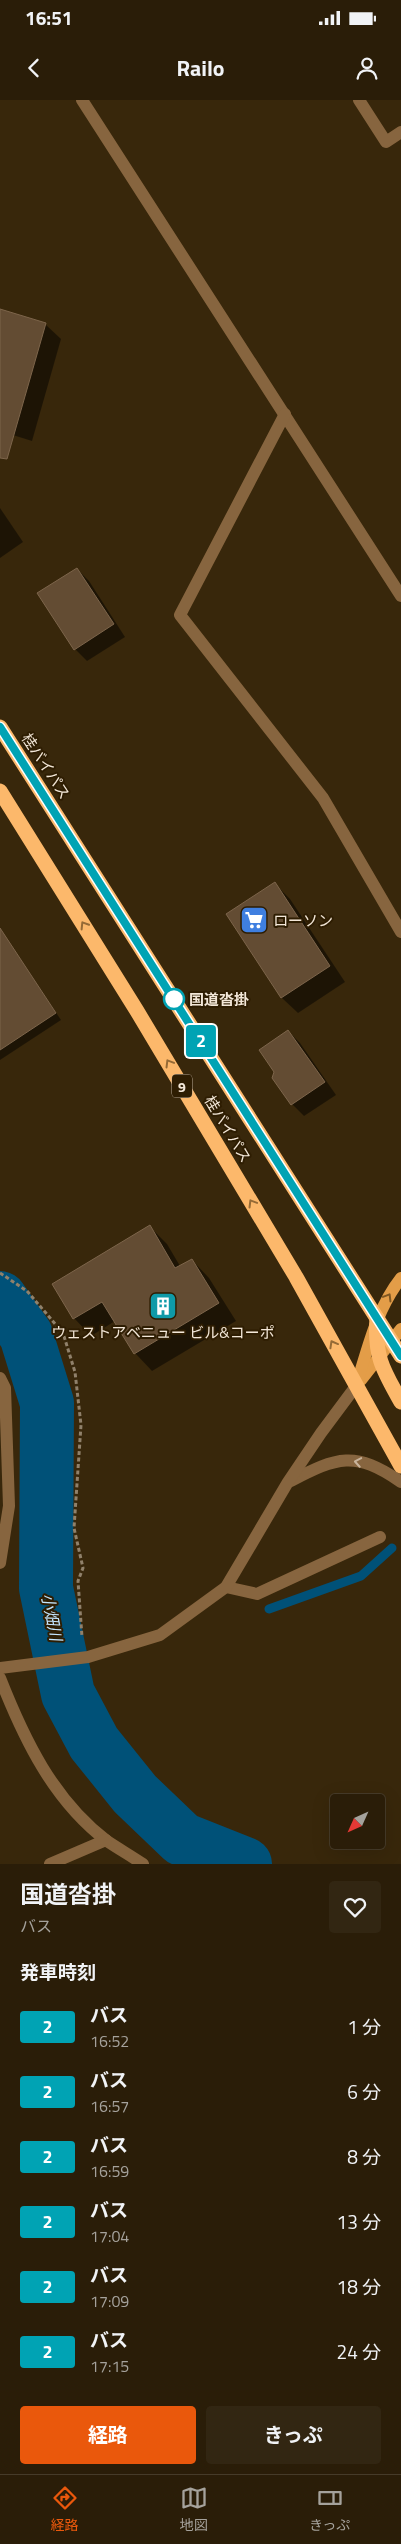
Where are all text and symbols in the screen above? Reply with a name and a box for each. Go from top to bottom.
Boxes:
text: 16:51 [25,3,72,32]
text: Railo [176,51,225,85]
icon: back [20,54,48,82]
icon: person [353,54,381,82]
street label: 桂バイパス [16,728,76,804]
supermarket icon: ローソン [239,905,269,935]
place label: ローソン [273,909,333,932]
one-way arrow [80,921,90,930]
marker: 国道沓掛 [163,988,185,1010]
place label: 国道沓掛 [189,988,249,1011]
line badge: 2 [185,1025,217,1057]
text: 2 [196,1027,206,1054]
one-way arrow [165,1060,175,1069]
road number: 9 [172,1074,192,1098]
street label: 桂バイパス [199,1091,257,1167]
one-way arrow [248,1200,258,1209]
building icon: ウェストアベニュー ビル&コーポ [148,1291,178,1321]
one-way arrow [381,1294,391,1303]
place label: ウェストアベニュー ビル&コーポ [51,1321,275,1344]
one-way arrow [329,1340,339,1349]
one-way arrow [353,1457,362,1467]
water label: 小畑川 [36,1591,69,1645]
north arrow [330,1794,385,1849]
map controls [330,1794,385,1849]
text: 国道沓掛 [20,1876,116,1912]
button: heart [329,1881,381,1933]
text: バス [20,1914,52,1938]
text: 発車時刻 [20,1957,96,1986]
text: バス [90,2000,128,2029]
text: 1 分 [347,2012,381,2041]
text: 2 [42,2013,53,2040]
text: 16:52 [90,2029,129,2053]
text: バス [90,2065,128,2094]
text: 6 分 [347,2077,381,2106]
text: 2 [42,2078,53,2105]
text: 16:57 [90,2094,129,2118]
text: バス [90,2130,128,2159]
text: 8 分 [347,2142,381,2171]
text: 2 [42,2143,53,2170]
text: 16:59 [90,2159,129,2183]
text: バス [90,2195,128,2224]
text: 13 分 [337,2207,381,2236]
text: 2 [42,2208,53,2235]
text: 17:04 [90,2224,129,2248]
text: バス [90,2260,128,2289]
text: 18 分 [337,2272,381,2301]
text: 2 [42,2273,53,2300]
text: 17:09 [90,2289,129,2313]
text: バス [90,2325,128,2354]
text: 24 分 [337,2337,381,2366]
text: 2 [42,2338,53,2365]
text: 17:15 [90,2354,129,2378]
button: 経路 [20,2406,196,2464]
button: きっぷ [206,2406,381,2464]
tab: 経路 [51,2484,79,2535]
tab: 地図 [180,2484,208,2535]
tab: きっぷ [309,2484,350,2535]

